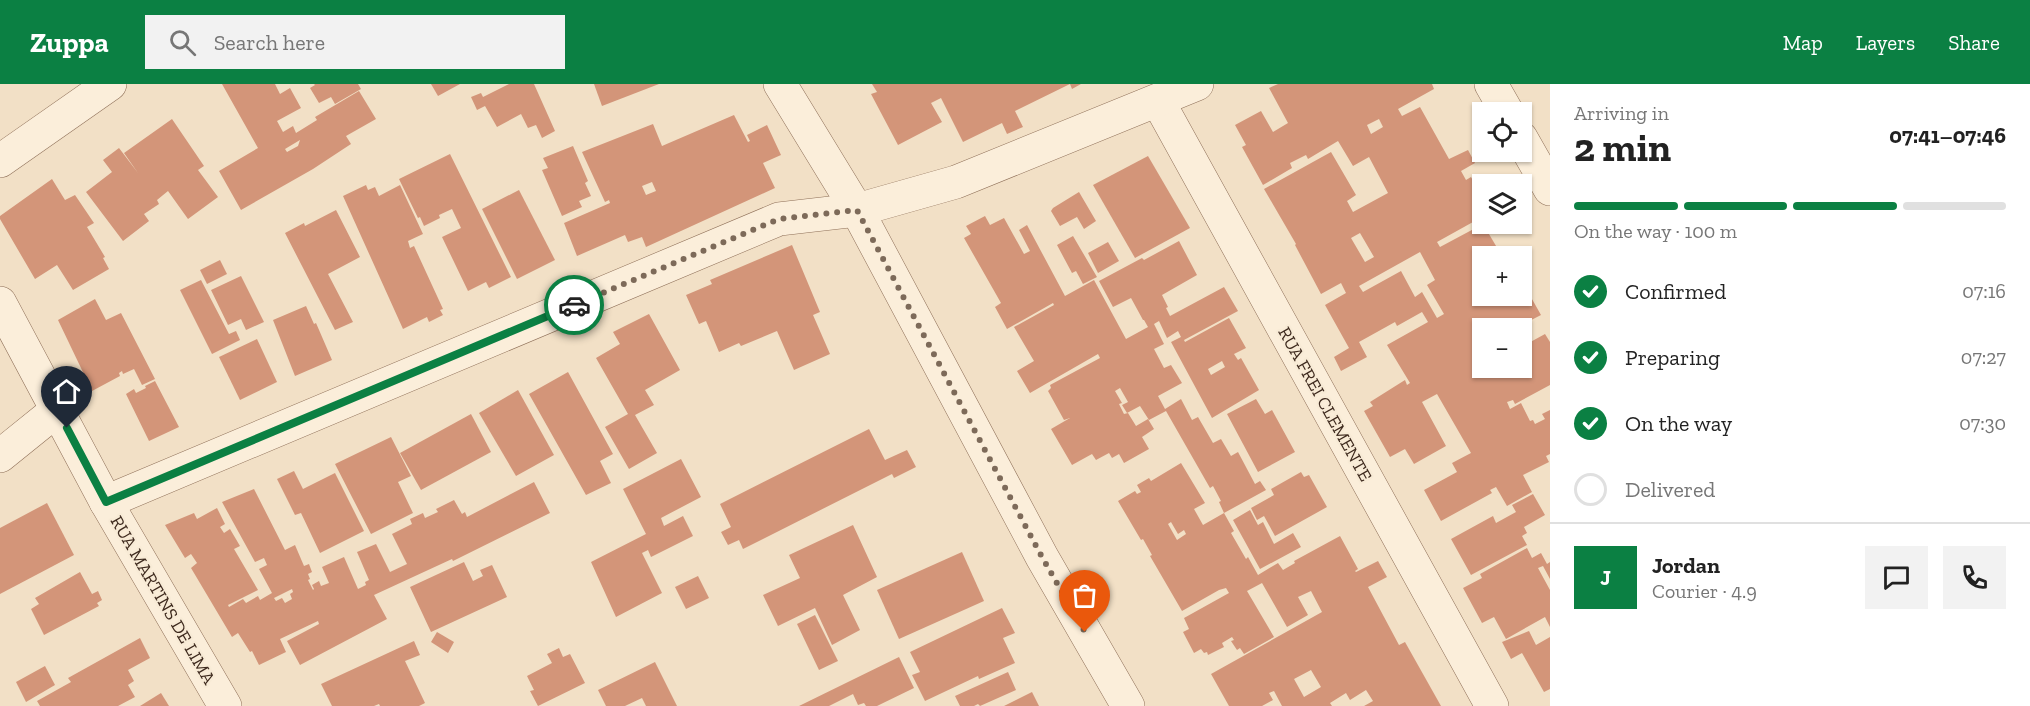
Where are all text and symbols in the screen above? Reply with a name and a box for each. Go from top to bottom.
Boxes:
search box [145,15,565,69]
text: Zuppa [30,26,109,59]
icon: search [166,26,199,59]
text: Search here [214,29,325,56]
text: Map [1783,30,1823,55]
text: Layers [1856,30,1915,55]
text: Share [1948,30,2000,55]
text: Arriving in [1574,101,1669,125]
map controls [1472,102,1532,378]
button: locate [1472,102,1532,162]
text: 07:41–07:46 [1889,122,2006,149]
text: 2 min [1574,124,1671,171]
button: layers [1472,174,1532,234]
text: On the way · 100 m [1574,219,1737,243]
button: + [1472,246,1532,306]
courier [544,275,604,335]
icon: check [1574,275,1607,308]
text: Confirmed [1625,278,1726,305]
text: 07:16 [1962,279,2006,303]
icon: car [558,289,591,322]
button: − [1472,318,1532,378]
street label: RUA FREI CLEMENTE [1273,323,1377,485]
icon: check [1574,341,1607,374]
text: Preparing [1625,344,1720,371]
text: 07:27 [1961,345,2006,369]
pin [41,366,92,428]
icon: home [50,375,83,408]
icon: check [1574,407,1607,440]
text: On the way [1625,410,1732,437]
text: 07:30 [1959,411,2006,435]
text: Delivered [1625,476,1715,503]
street label: RUA MARTINS DE LIMA [106,512,220,688]
button: chat [1865,546,1928,609]
button: phone [1943,546,2006,609]
text: Jordan [1652,552,1720,579]
text: J [1600,564,1611,591]
pin [1059,570,1110,632]
icon: bag [1068,579,1101,612]
text: Courier · 4.9 [1652,579,1757,603]

